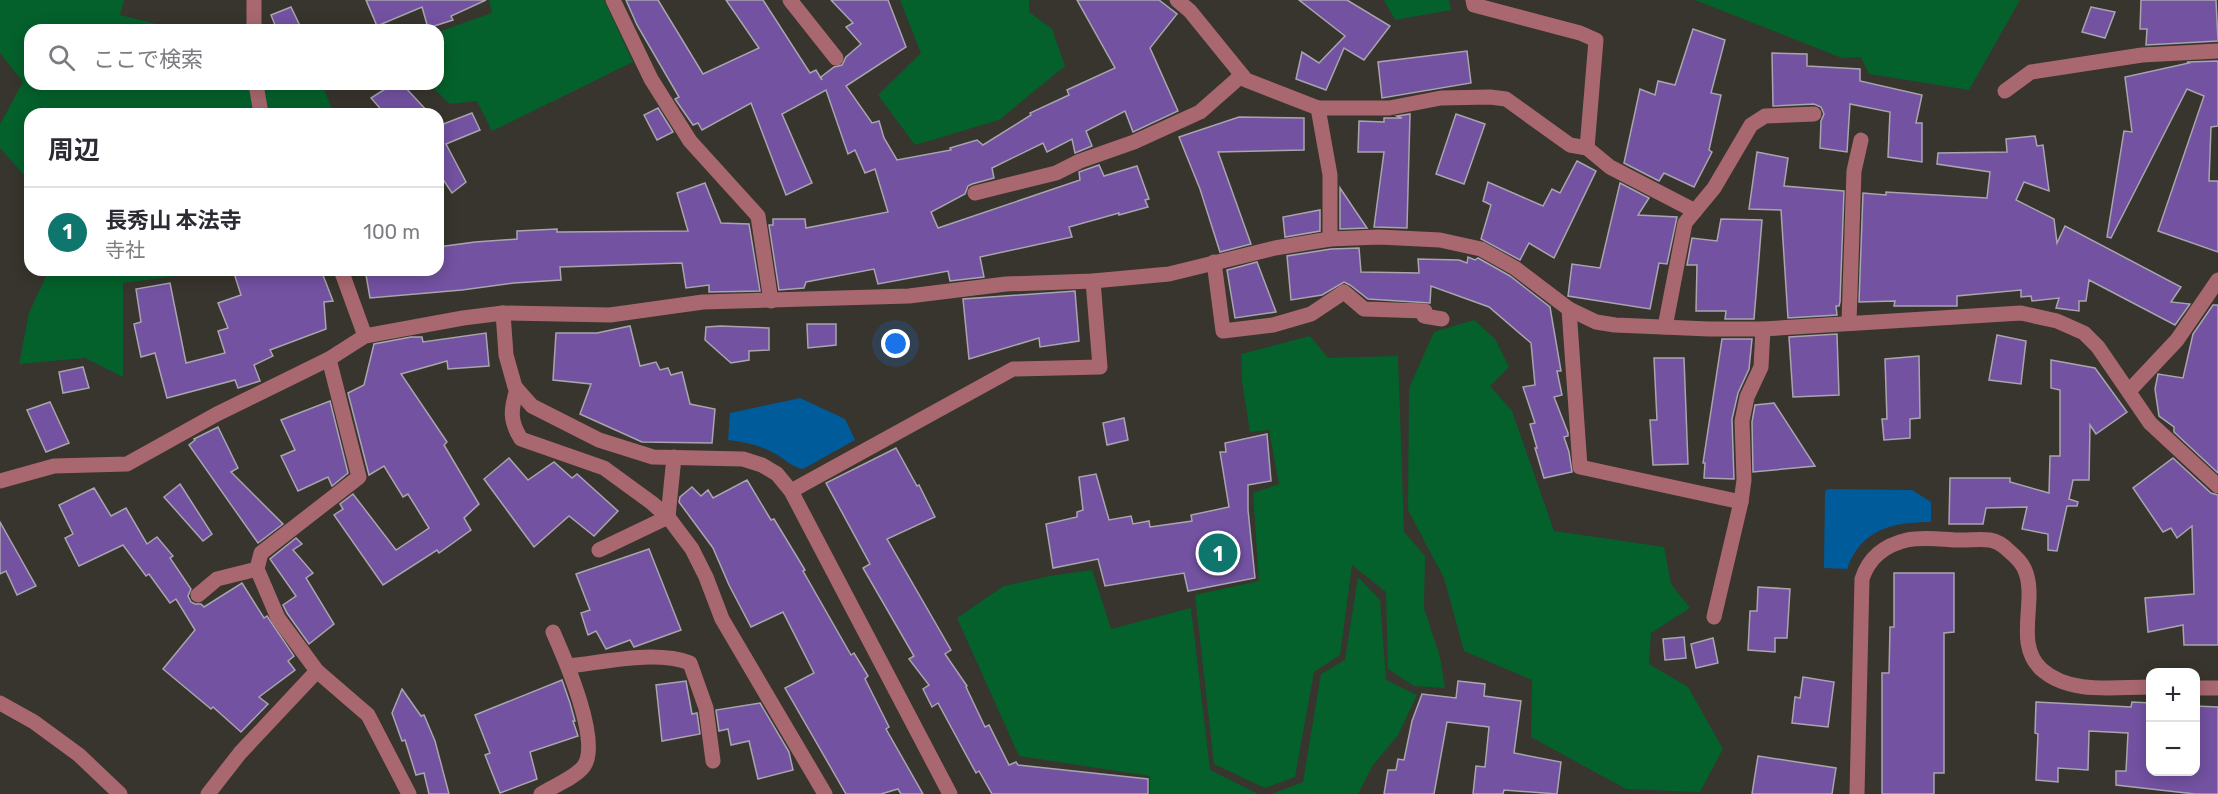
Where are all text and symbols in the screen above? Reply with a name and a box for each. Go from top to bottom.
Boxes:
search box [24,24,444,90]
icon: search [45,41,78,74]
text: ここで検索 [93,46,203,73]
text: 周辺 [48,135,100,166]
text: 長秀山 本法寺 [105,207,242,234]
text: 1 [63,220,72,244]
text: 100 m [363,220,420,244]
text: 寺社 [105,238,145,262]
your location [881,329,910,358]
pin: 1 [1198,530,1238,576]
map controls [2146,668,2200,776]
button: + [2146,668,2200,722]
button: − [2146,722,2200,776]

